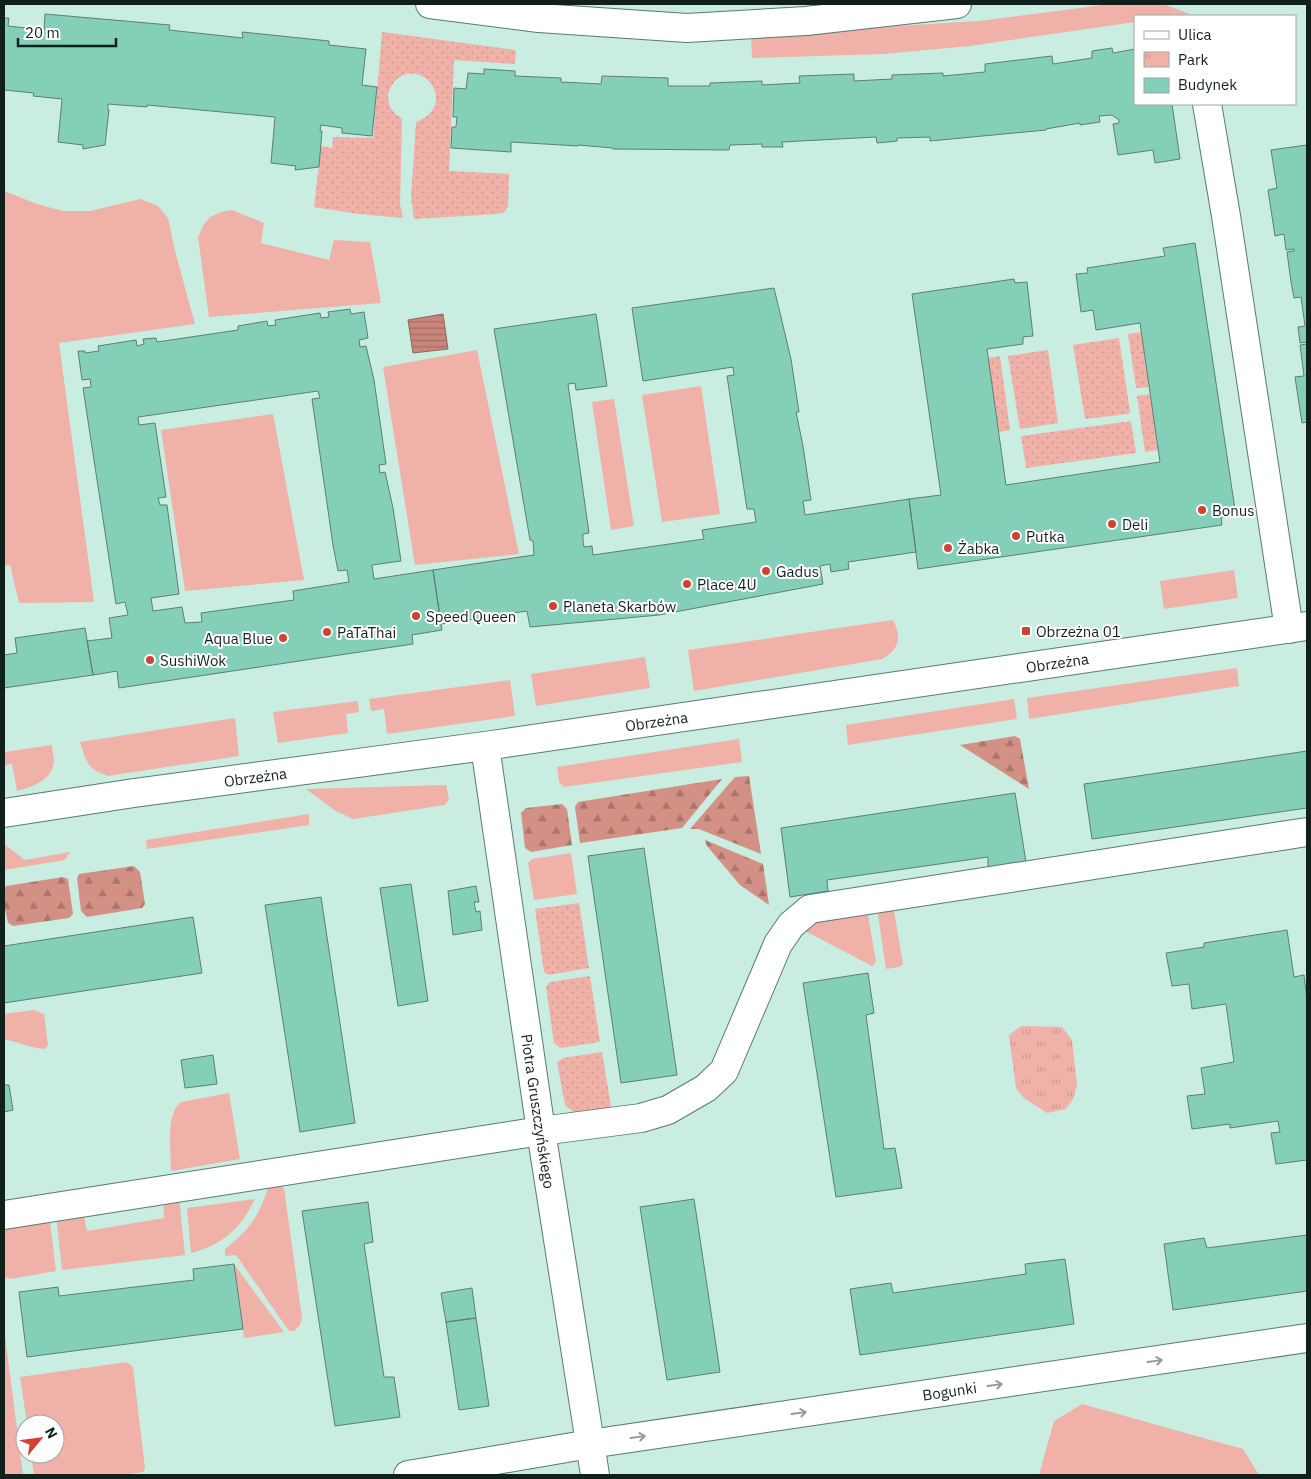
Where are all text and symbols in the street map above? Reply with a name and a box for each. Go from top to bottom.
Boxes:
scale bar [18,15,115,47]
legend [1134,15,1296,105]
text: 20 m [25,23,60,42]
text: Ulica [1178,25,1212,44]
text: Park [1178,50,1208,69]
text: Budynek [1178,75,1237,94]
place label: Bonus [1212,501,1255,520]
marker: Bonus [1196,504,1208,516]
place label: Deli [1122,515,1148,534]
marker: Deli [1106,518,1118,530]
place label: Putka [1026,527,1065,546]
marker: Putka [1010,530,1022,542]
place label: Żabka [958,539,999,558]
marker: Żabka [942,542,954,554]
place label: Gadus [776,562,819,581]
marker: Gadus [760,565,772,577]
place label: Place 4U [697,575,757,594]
marker: Place 4U [681,578,693,590]
place label: Planeta Skarbów [563,597,677,616]
marker: Planeta Skarbów [547,600,559,612]
place label: Speed Queen [426,607,516,626]
marker: Speed Queen [410,610,422,622]
place label: Obrzeżna 01 [1036,622,1121,641]
place label: PaTaThai [337,623,396,642]
marker: Obrzeżna 01 [1020,625,1032,637]
marker: PaTaThai [321,626,333,638]
place label: Aqua Blue [204,629,273,648]
marker: Aqua Blue [277,632,289,644]
street label: Obrzeżna [1025,648,1090,676]
place label: SushiWok [160,651,226,670]
marker: SushiWok [144,654,156,666]
street label: Obrzeżna [624,707,689,735]
street label: Obrzeżna [223,763,288,790]
street label: Piotra Gruszczyńskiego [517,1033,559,1190]
one-way arrow [1147,1355,1163,1365]
street label: Bogunki [921,1377,978,1404]
one-way arrow [986,1379,1002,1389]
one-way arrow [791,1408,807,1418]
north arrow [15,1414,65,1464]
text: N [41,1424,62,1441]
one-way arrow [630,1432,646,1442]

